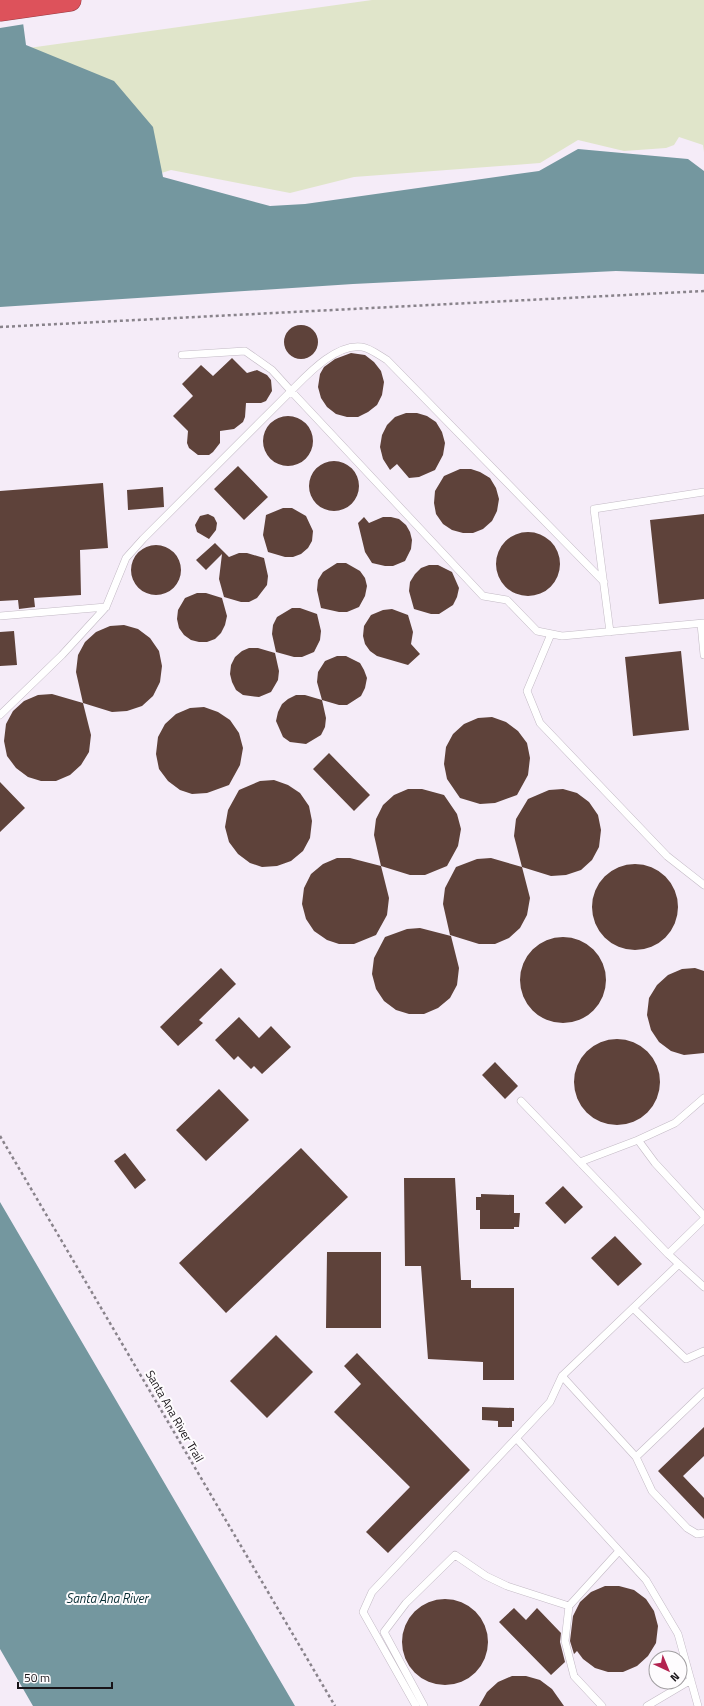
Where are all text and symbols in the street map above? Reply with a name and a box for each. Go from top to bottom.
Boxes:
street label: Santa Ana River Trail [141,1366,209,1466]
water label: Santa Ana River [66,1588,150,1608]
north arrow [648,1650,688,1690]
scale bar [18,1664,112,1690]
text: 50 m [24,1668,50,1687]
text: N [667,1669,683,1686]

